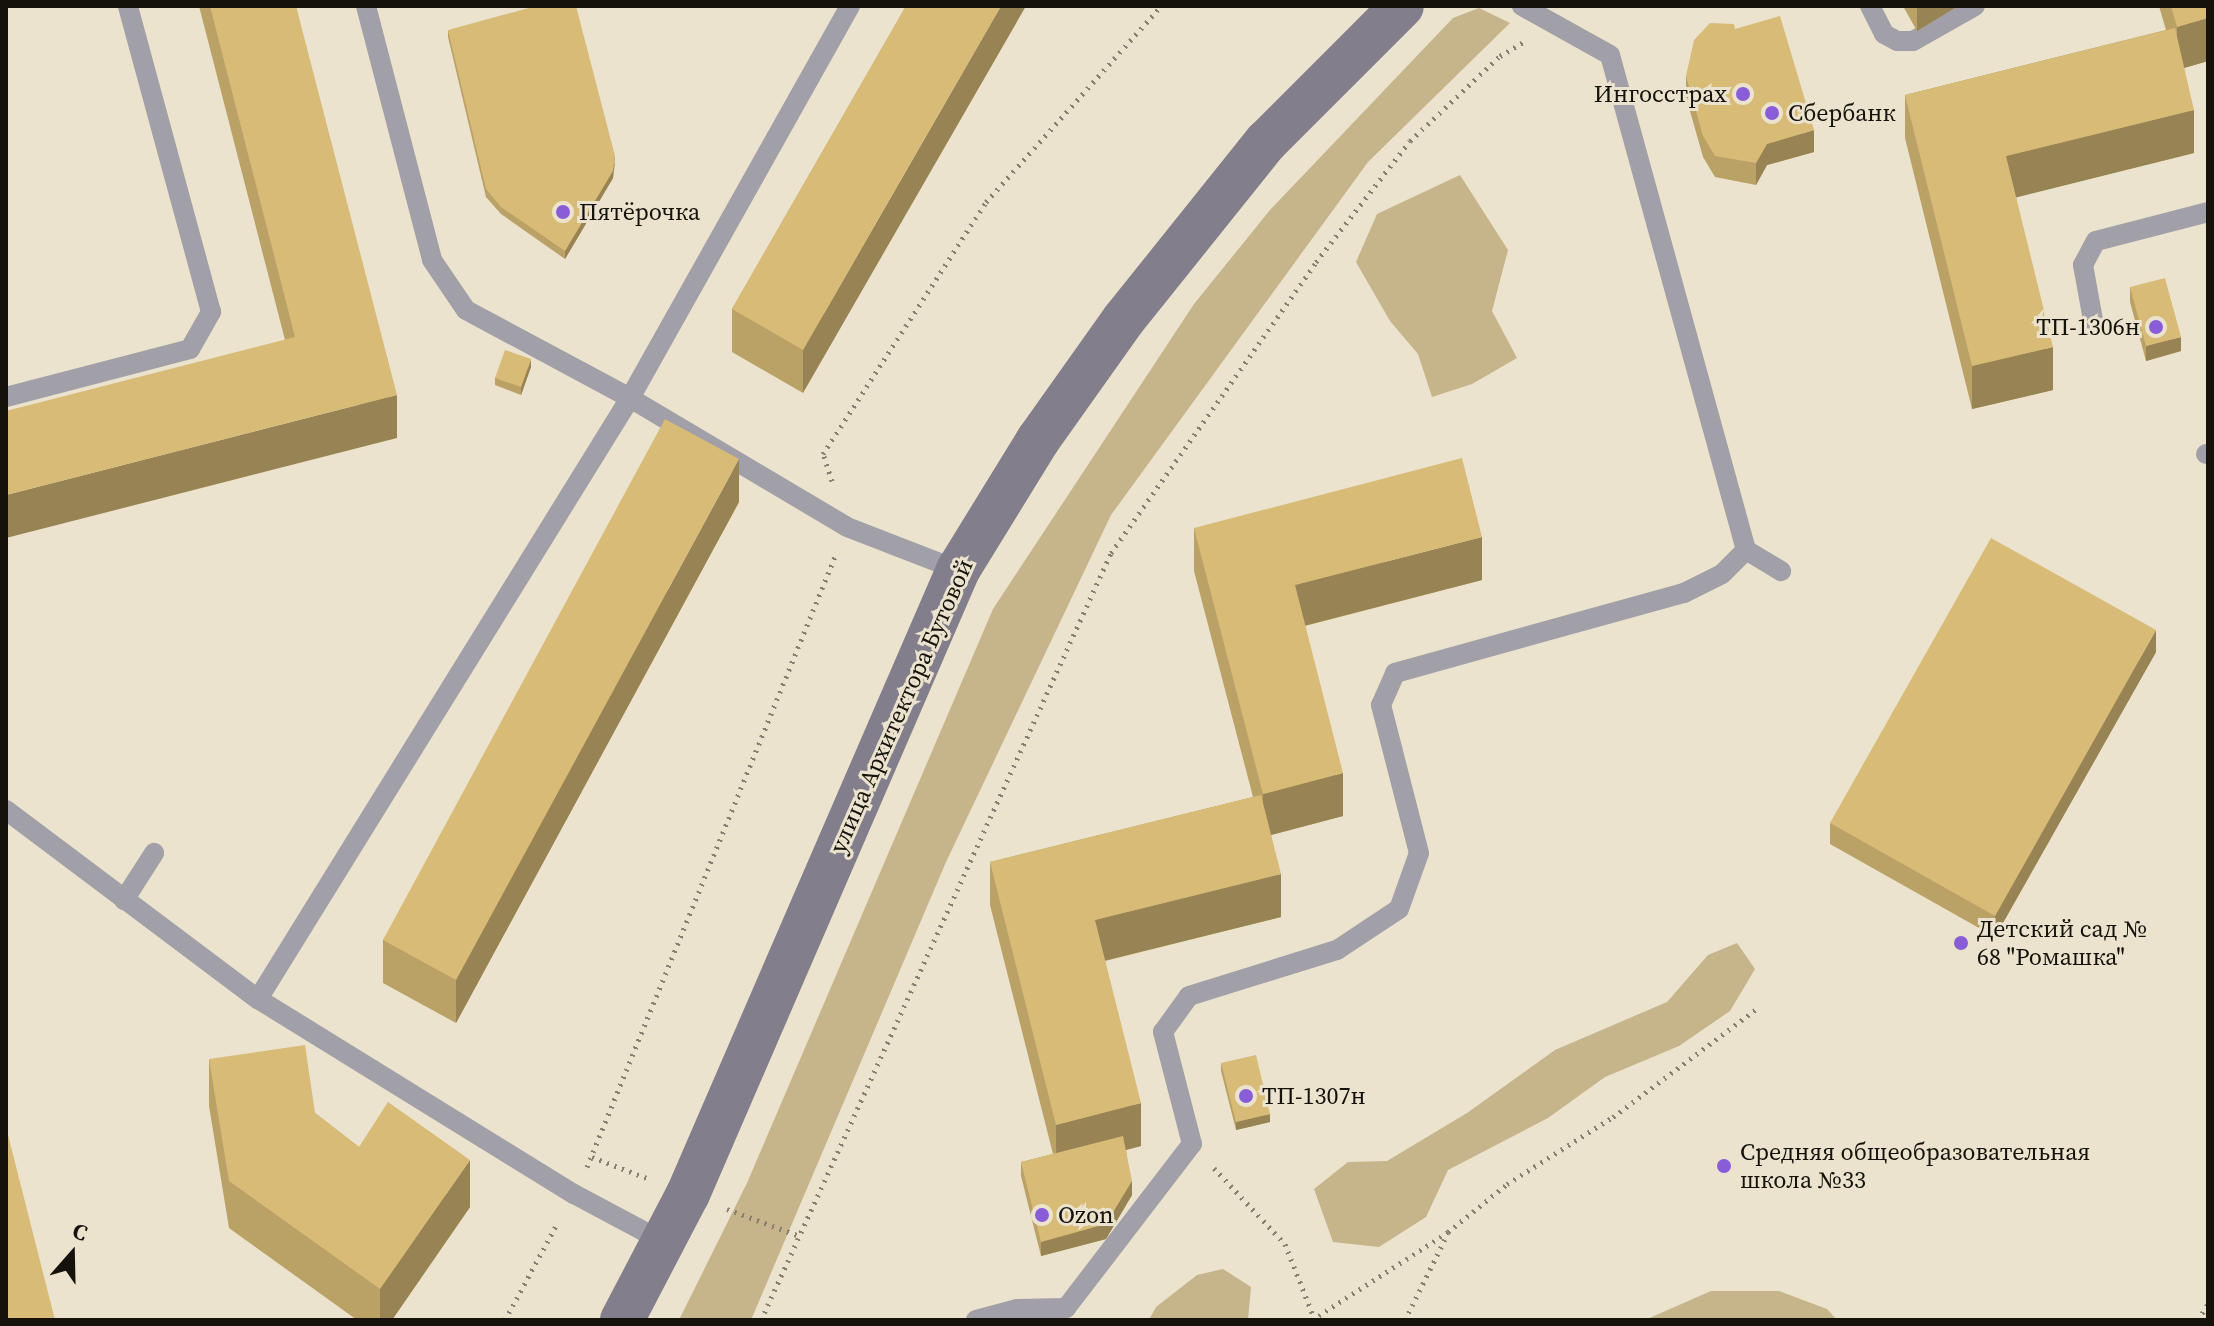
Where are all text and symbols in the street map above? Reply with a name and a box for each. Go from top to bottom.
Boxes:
place label: Ингосстрах [1594,80,1727,108]
marker: Ингосстрах [1734,85,1752,103]
place label: Сбербанк [1788,99,1896,127]
marker: Сбербанк [1763,104,1781,122]
place label: Пятёрочка [579,198,700,226]
marker: Пятёрочка [554,203,572,221]
place label: ТП-1306н [2036,313,2140,341]
marker: ТП-1306н [2147,318,2165,336]
street label: улица Архитектора Бутовой [823,554,979,858]
place label: Детский сад № 68 "Ромашка" [1977,915,2147,971]
marker: Детский сад № 68 "Ромашка" [1952,934,1970,952]
place label: ТП-1307н [1262,1082,1366,1110]
marker: ТП-1307н [1237,1087,1255,1105]
place label: Средняя общеобразовательная школа №33 [1740,1138,2090,1194]
marker: Средняя общеобразовательная школа №33 [1715,1157,1733,1175]
place label: Ozon [1058,1201,1114,1229]
marker: Ozon [1033,1206,1051,1224]
north arrow [32,1214,112,1294]
text: С [69,1215,92,1248]

